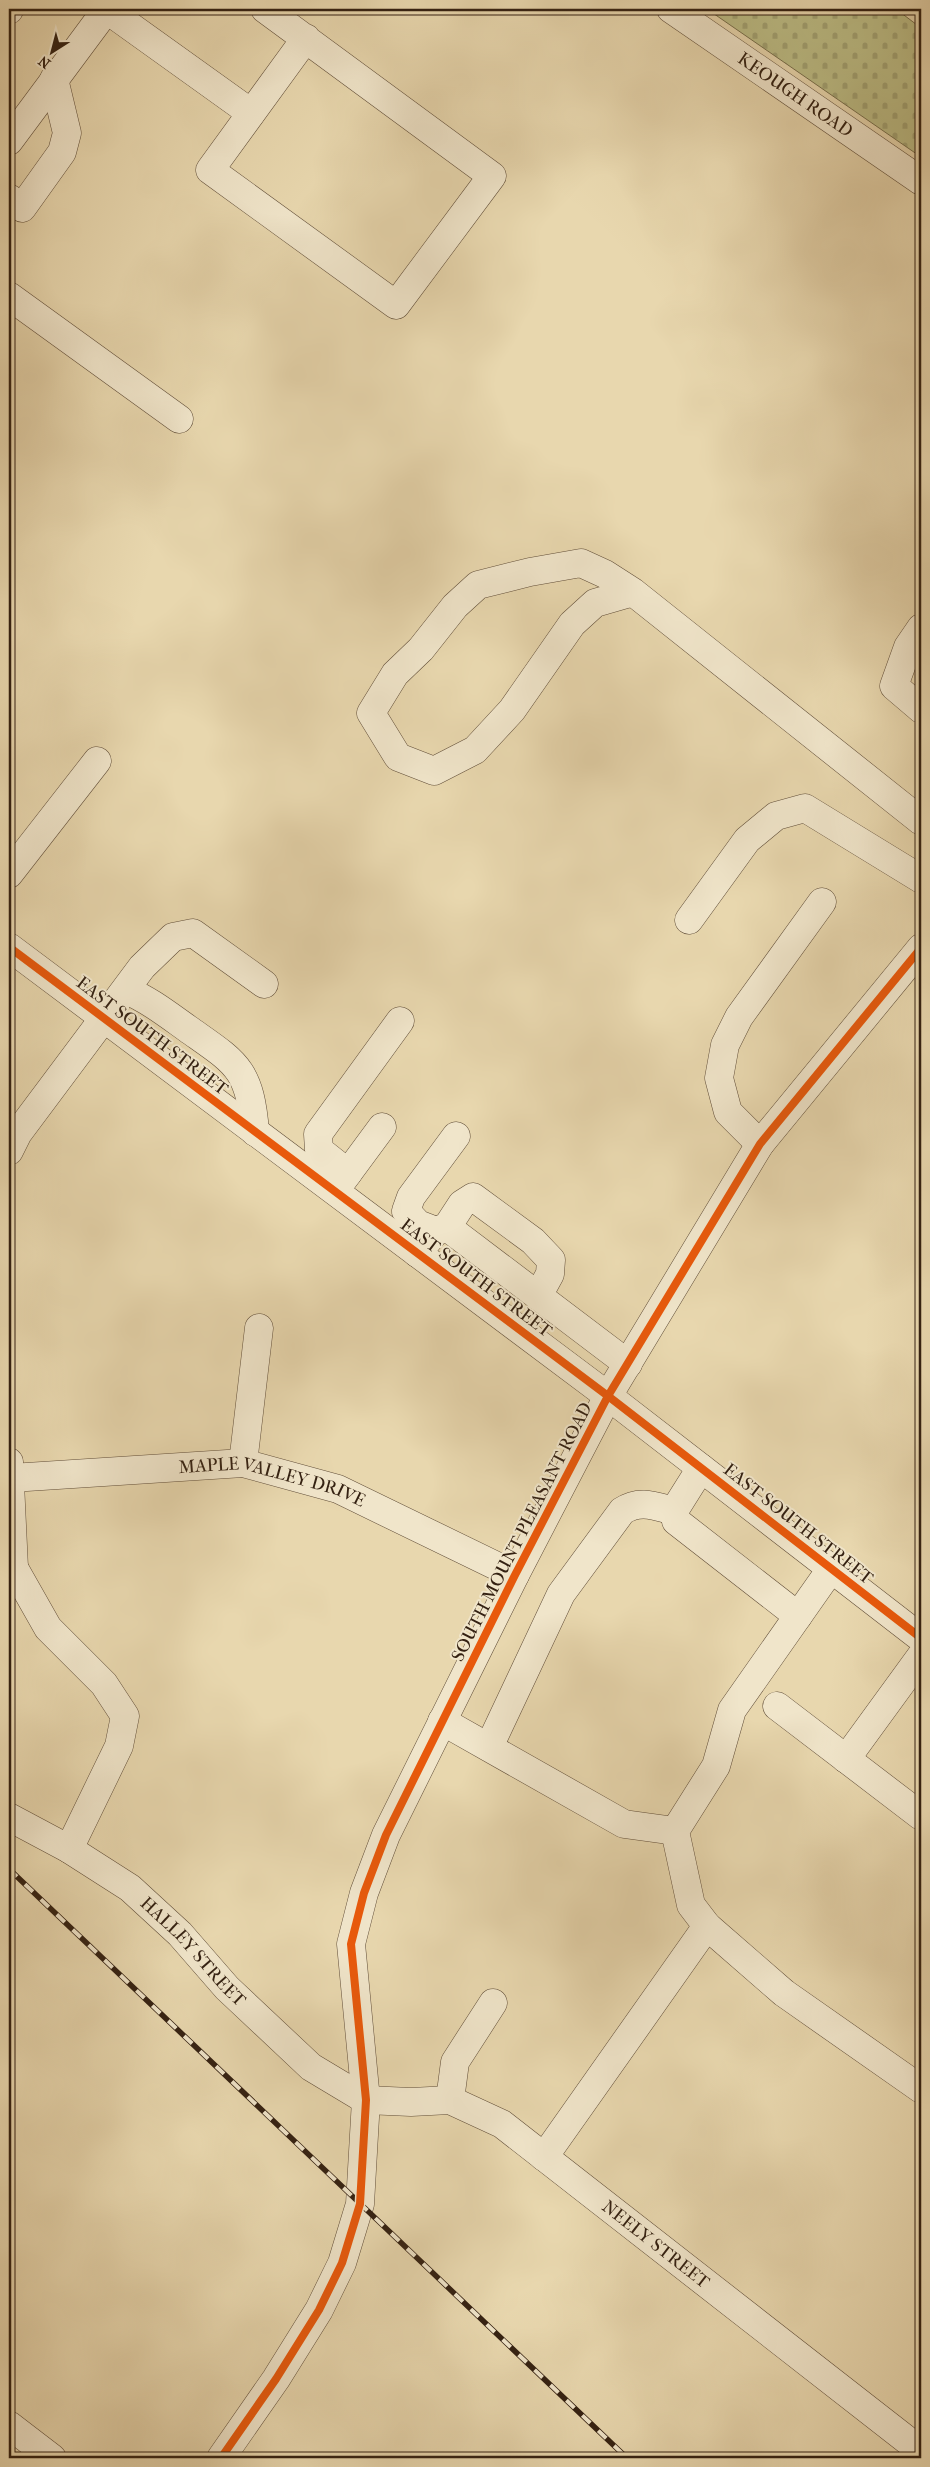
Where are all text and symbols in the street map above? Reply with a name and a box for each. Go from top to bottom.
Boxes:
north arrow [28,28,78,78]
street label: KEOUGH ROAD [734,48,857,141]
text: N [35,52,54,72]
street label: EAST SOUTH STREET [72,972,232,1100]
street label: EAST SOUTH STREET [396,1214,556,1342]
street label: SOUTH MOUNT PLEASANT ROAD [447,1399,597,1665]
street label: MAPLE VALLEY DRIVE [178,1453,369,1511]
street label: EAST SOUTH STREET [719,1459,878,1589]
street label: HALLEY STREET [136,1892,251,2011]
street label: NEELY STREET [598,2196,714,2293]

